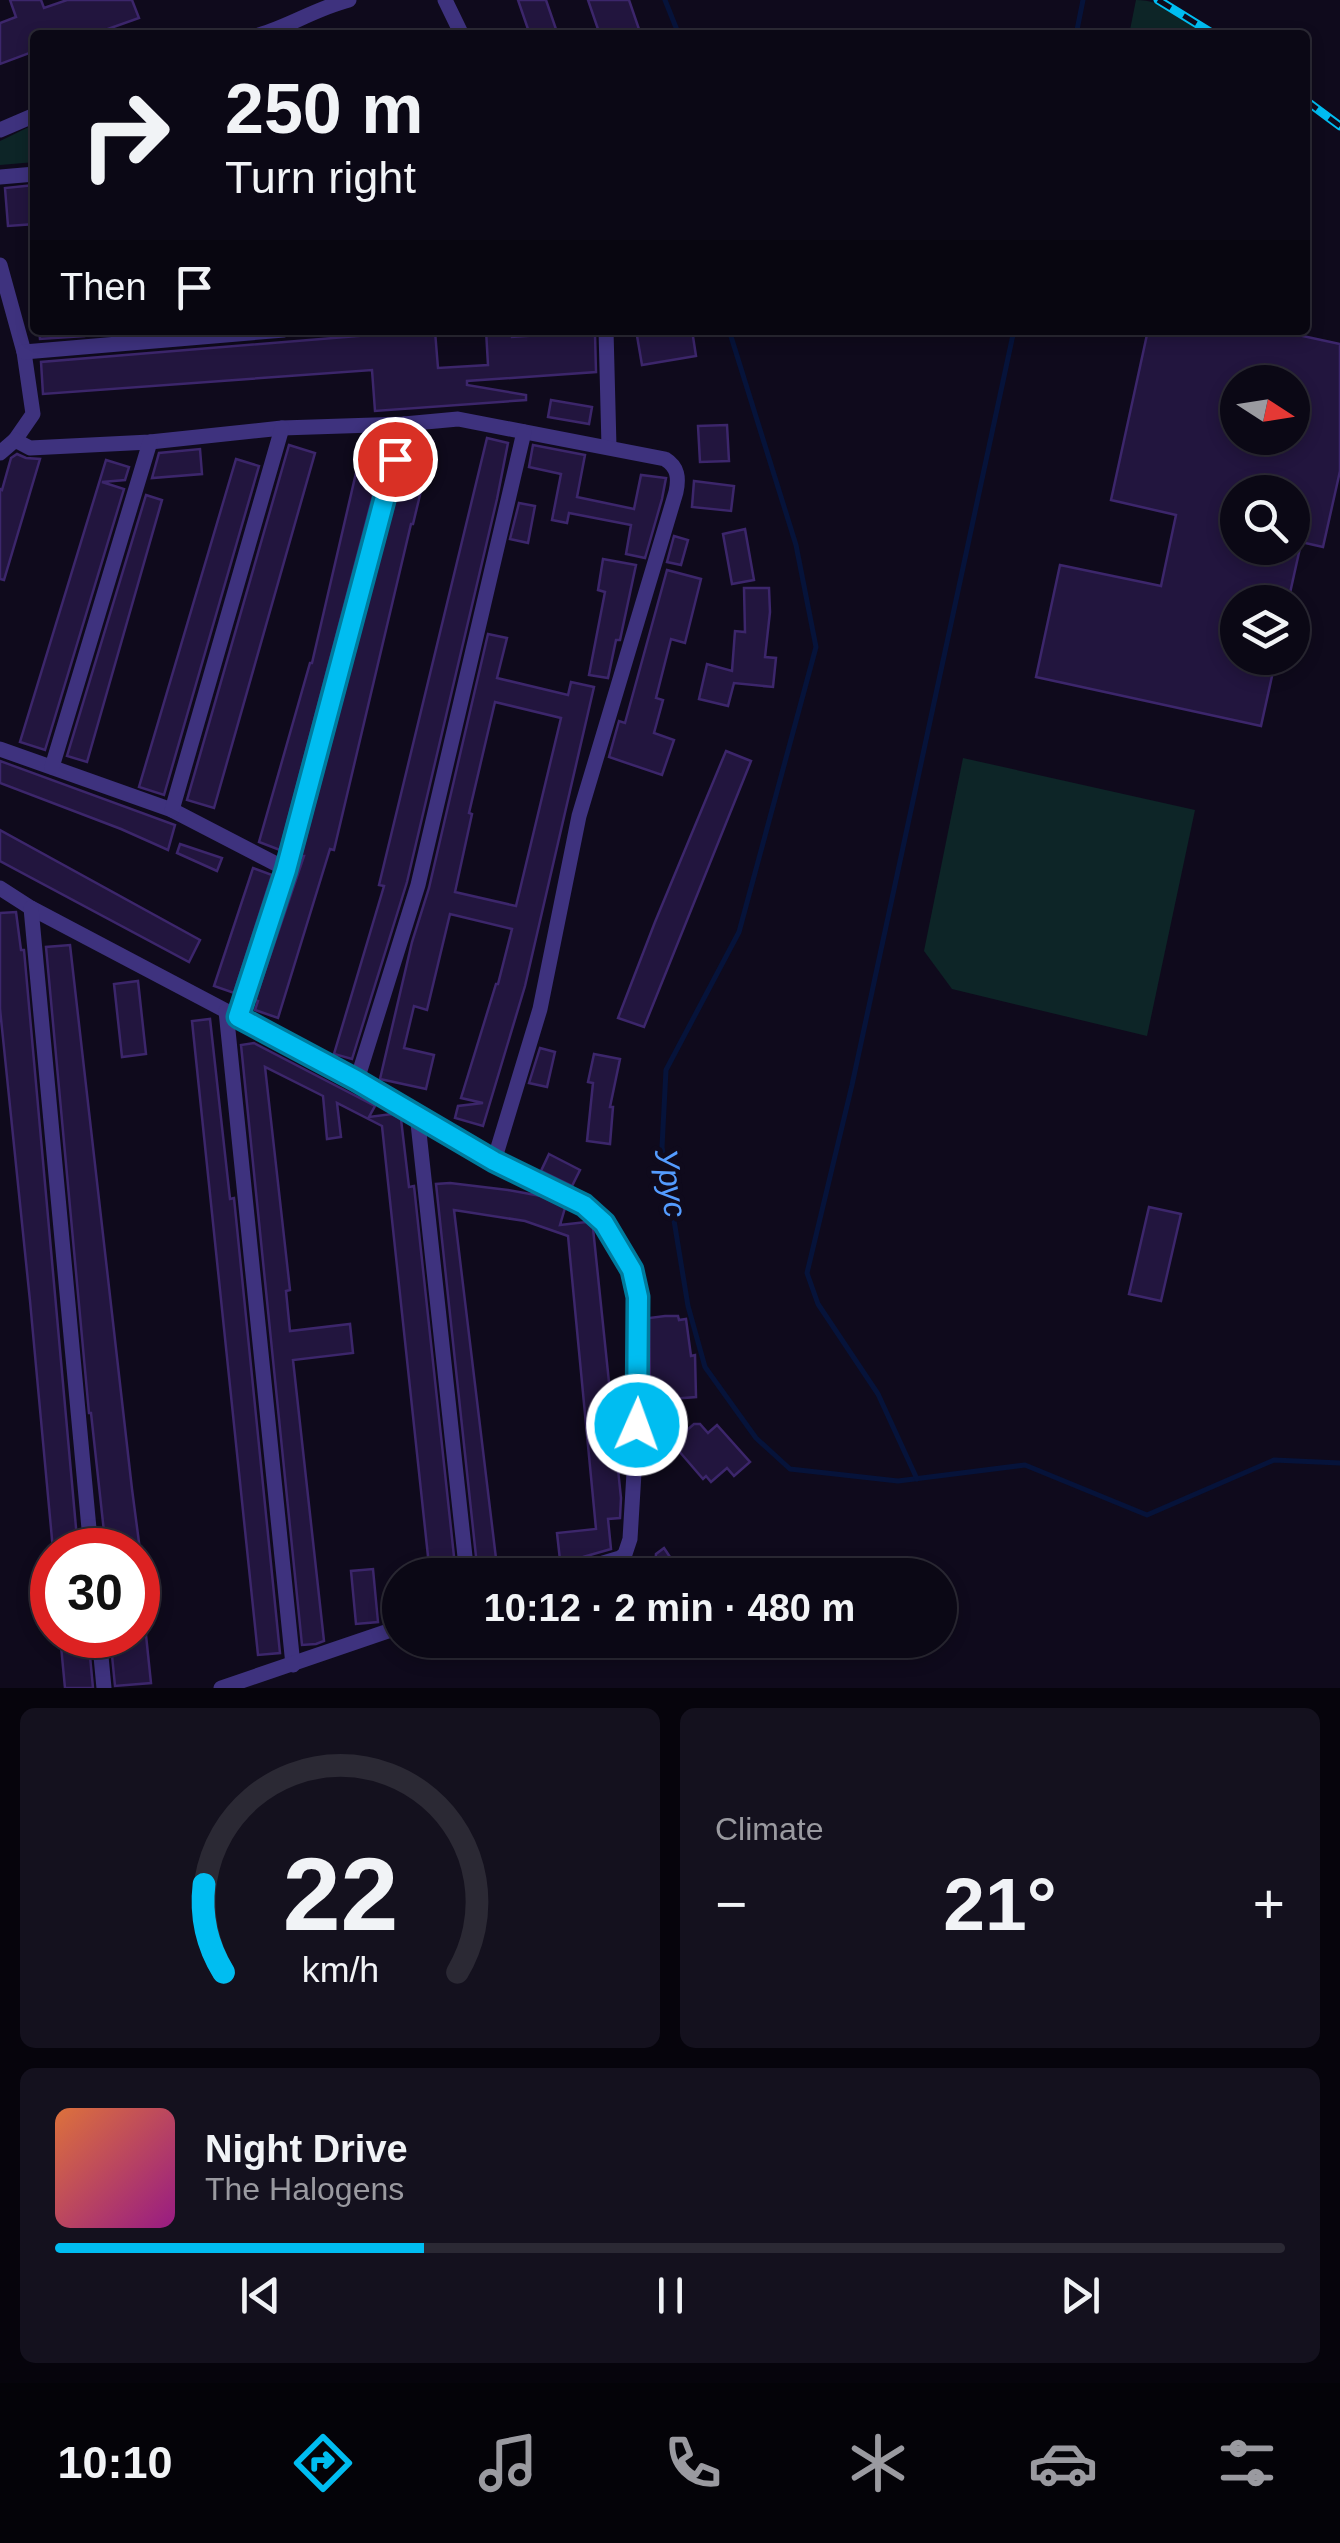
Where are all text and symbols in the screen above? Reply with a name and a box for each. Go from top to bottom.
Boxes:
icon: right [60,70,190,200]
text: 250 m [225,70,423,148]
text: Turn right [225,152,416,203]
icon: arrive [167,260,222,315]
text: Then [60,266,147,308]
north arrow [1220,365,1310,455]
map controls [1220,365,1310,675]
pin [353,417,438,502]
icon: arrive [368,432,423,487]
button: search [1220,475,1310,565]
button: layers [1220,585,1310,675]
water label: Урус [648,1145,694,1220]
position arrow [585,1373,689,1477]
speed limit sign: 30 [30,1528,160,1658]
text: 10:12 · 2 min · 480 m [484,1587,855,1629]
text: Climate [715,1811,823,1847]
text: 22 [282,1836,398,1952]
text: 21° [943,1862,1057,1946]
text: − [715,1873,747,1935]
text: + [1253,1873,1285,1935]
text: km/h [301,1950,379,1990]
text: Night Drive [205,2128,408,2170]
text: The Halogens [205,2171,404,2207]
icon: previous [233,2268,288,2323]
icon: pause [643,2268,698,2323]
icon: next [1053,2268,1108,2323]
icon: directions [288,2428,358,2498]
icon: music [473,2428,543,2498]
icon: phone [658,2428,728,2498]
icon: climate [843,2428,913,2498]
icon: car [1028,2428,1098,2498]
icon: filters [1212,2428,1282,2498]
text: 10:10 [57,2437,173,2488]

